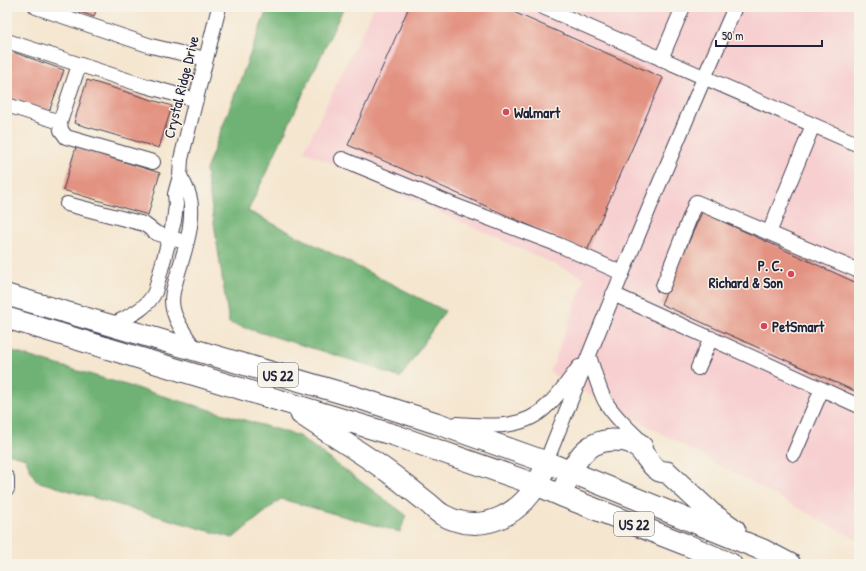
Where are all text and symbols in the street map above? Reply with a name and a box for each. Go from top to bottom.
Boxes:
scale bar [716,22,822,48]
text: 50 m [722,27,743,44]
street label: Crystal Ridge Drive [158,34,204,140]
place label: Walmart [514,102,561,123]
marker: Walmart [501,107,511,117]
place label: P. C. Richard & Son [709,255,783,293]
marker: P. C. Richard & Son [786,269,796,279]
place label: PetSmart [772,316,825,337]
marker: PetSmart [759,321,769,331]
road number: US 22 [258,363,298,387]
road number: US 22 [614,512,654,536]

